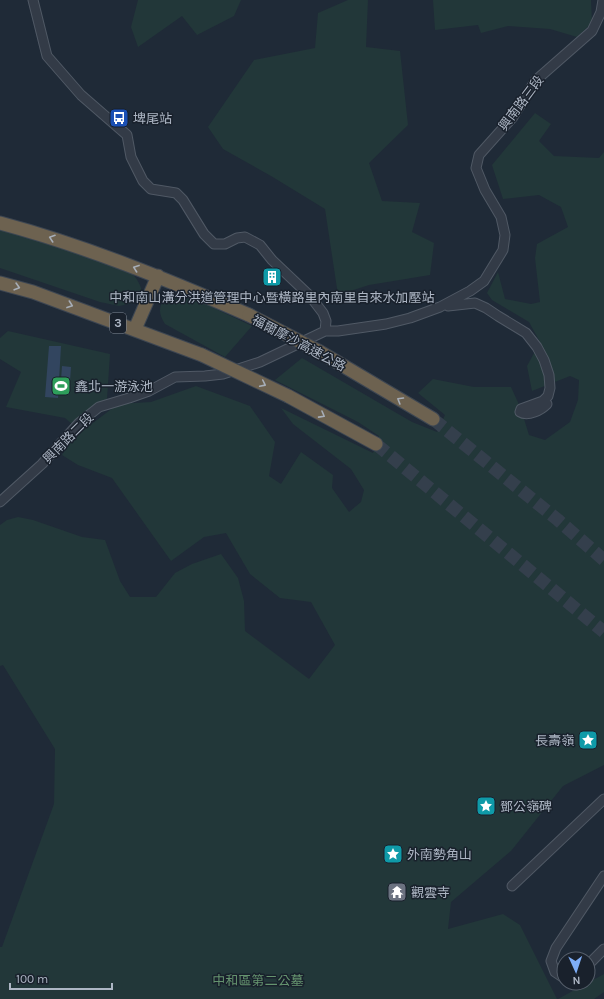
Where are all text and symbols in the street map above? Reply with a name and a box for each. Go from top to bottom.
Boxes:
street label: 興南路三段 [495,73,547,133]
bus stop icon: 埤尾站 [108,107,130,129]
place label: 埤尾站 [133,111,172,126]
one-way arrow [48,235,55,243]
one-way arrow [132,265,139,273]
building icon: 中和南山溝分洪道管理中心暨橫路里內南里自來水加壓站 [261,266,283,288]
one-way arrow [13,282,20,291]
place label: 中和南山溝分洪道管理中心暨橫路里內南里自來水加壓站 [109,290,435,305]
one-way arrow [66,301,73,309]
street label: 福爾摩沙高速公路 [250,312,348,374]
road number: 3 [110,313,126,333]
sports icon: 鑫北一游泳池 [50,375,72,397]
place label: 鑫北一游泳池 [75,379,153,394]
one-way arrow [259,379,266,387]
one-way arrow [397,397,404,404]
street label: 興南路二段 [40,410,96,466]
one-way arrow [318,410,325,417]
place icon: 長壽嶺 [577,729,599,751]
place label: 長壽嶺 [535,733,575,748]
place icon: 鄧公嶺碑 [475,795,497,817]
place label: 鄧公嶺碑 [500,799,552,814]
place icon: 外南勢角山 [382,843,404,865]
place label: 外南勢角山 [407,847,472,862]
temple icon: 觀雲寺 [386,881,408,903]
place label: 觀雲寺 [411,885,450,900]
north arrow [556,951,596,991]
scale bar [10,965,112,991]
text: 100 m [16,972,48,986]
park label: 中和區第二公墓 [212,973,304,988]
text: N [572,974,581,987]

